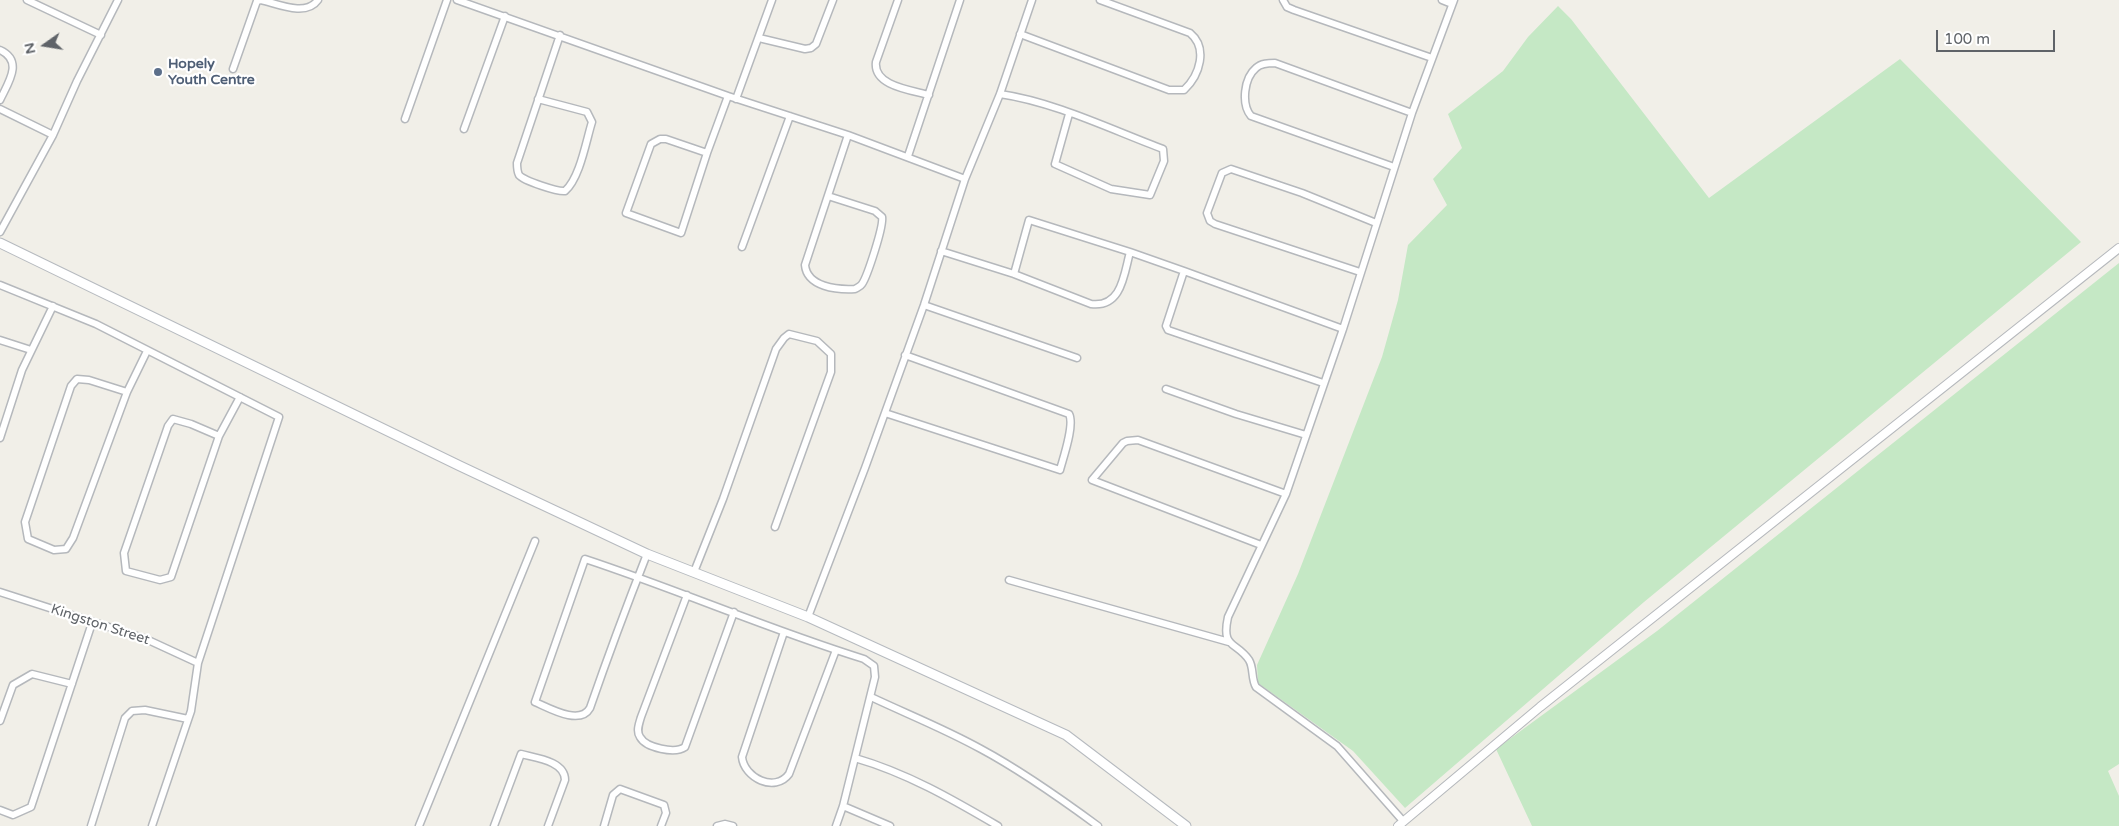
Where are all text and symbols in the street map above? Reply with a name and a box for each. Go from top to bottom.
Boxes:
north arrow [20,20,70,70]
scale bar [1939,20,2058,52]
text: 100 m [1944,30,1990,48]
text: N [20,41,39,56]
place label: Hopely Youth Centre [168,56,255,88]
marker: Hopely Youth Centre [152,66,164,78]
street label: Kingston Street [49,601,151,649]

